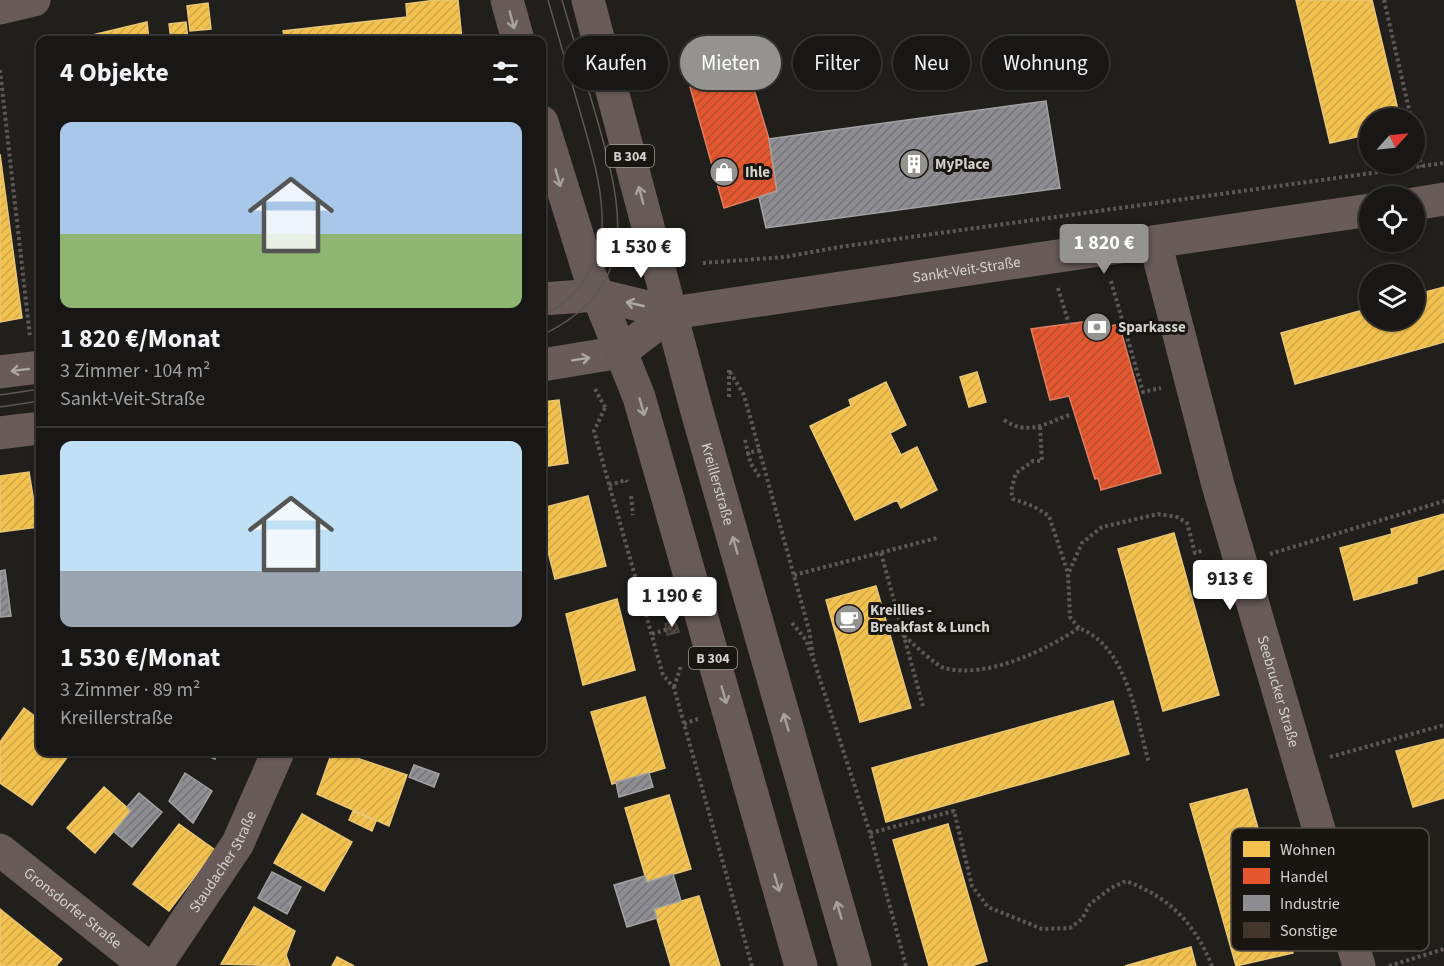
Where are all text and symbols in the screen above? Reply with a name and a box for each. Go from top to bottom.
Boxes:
one-way arrow [507,10,518,29]
chip: Kaufen [564,36,668,90]
chip: Mieten [680,36,781,90]
chip: Filter [793,36,881,90]
chip: Neu [893,36,970,90]
chip: Wohnung [982,36,1109,90]
text: 4 Objekte [60,54,169,91]
icon: filters [489,56,522,89]
north arrow [1359,108,1425,174]
map controls [1359,108,1425,330]
road number: B 304 [606,145,654,167]
building icon: MyPlace [898,148,930,180]
place label: MyPlace [935,154,990,175]
shop icon: Ihle [708,156,740,188]
icon: home [237,161,345,269]
place label: Ihle [745,162,770,183]
one-way arrow [553,168,564,187]
one-way arrow [635,186,646,205]
button: locate [1359,186,1425,252]
pin: 1 820 € [1049,224,1159,275]
pin: 1 530 € [586,228,696,279]
text: 1 820 € [1074,229,1134,257]
text: 1 530 € [611,233,671,261]
street label: Sankt-Veit-Straße [911,252,1022,288]
button: layers [1359,264,1425,330]
one-way arrow [626,298,645,309]
bank icon: Sparkasse [1081,311,1113,343]
place label: Sparkasse [1118,317,1186,338]
text: 1 820 €/Monat [60,320,220,357]
one-way arrow [571,354,591,365]
text: 3 Zimmer · 104 m² [60,357,210,385]
one-way arrow [11,365,31,376]
text: Sankt-Veit-Straße [60,385,205,413]
one-way arrow [637,397,648,416]
street label: Kreillerstraße [695,440,739,528]
icon: home [237,480,345,588]
one-way arrow [729,536,741,555]
pin: 913 € [1188,560,1272,611]
text: 913 € [1207,565,1253,593]
pin: 1 190 € [617,577,727,628]
text: 1 190 € [642,582,702,610]
place label: Kreillies - Breakfast & Lunch [870,600,990,638]
cafe icon: Kreillies - Breakfast & Lunch [833,603,865,635]
street label: Seebrucker Straße [1252,633,1304,750]
text: 1 530 €/Monat [60,639,220,676]
road number: B 304 [689,647,737,669]
text: 3 Zimmer · 89 m² [60,676,200,704]
one-way arrow [719,685,730,704]
text: Kreillerstraße [60,704,173,732]
one-way arrow [780,713,791,732]
street label: Staudacher Straße [184,808,262,917]
legend [1231,828,1429,951]
text: Wohnen [1280,839,1335,861]
street label: Gronsdorfer Straße [19,863,126,954]
text: Handel [1280,866,1328,888]
one-way arrow [772,873,783,892]
text: Industrie [1280,893,1340,915]
one-way arrow [833,901,844,920]
text: Sonstige [1280,920,1338,942]

